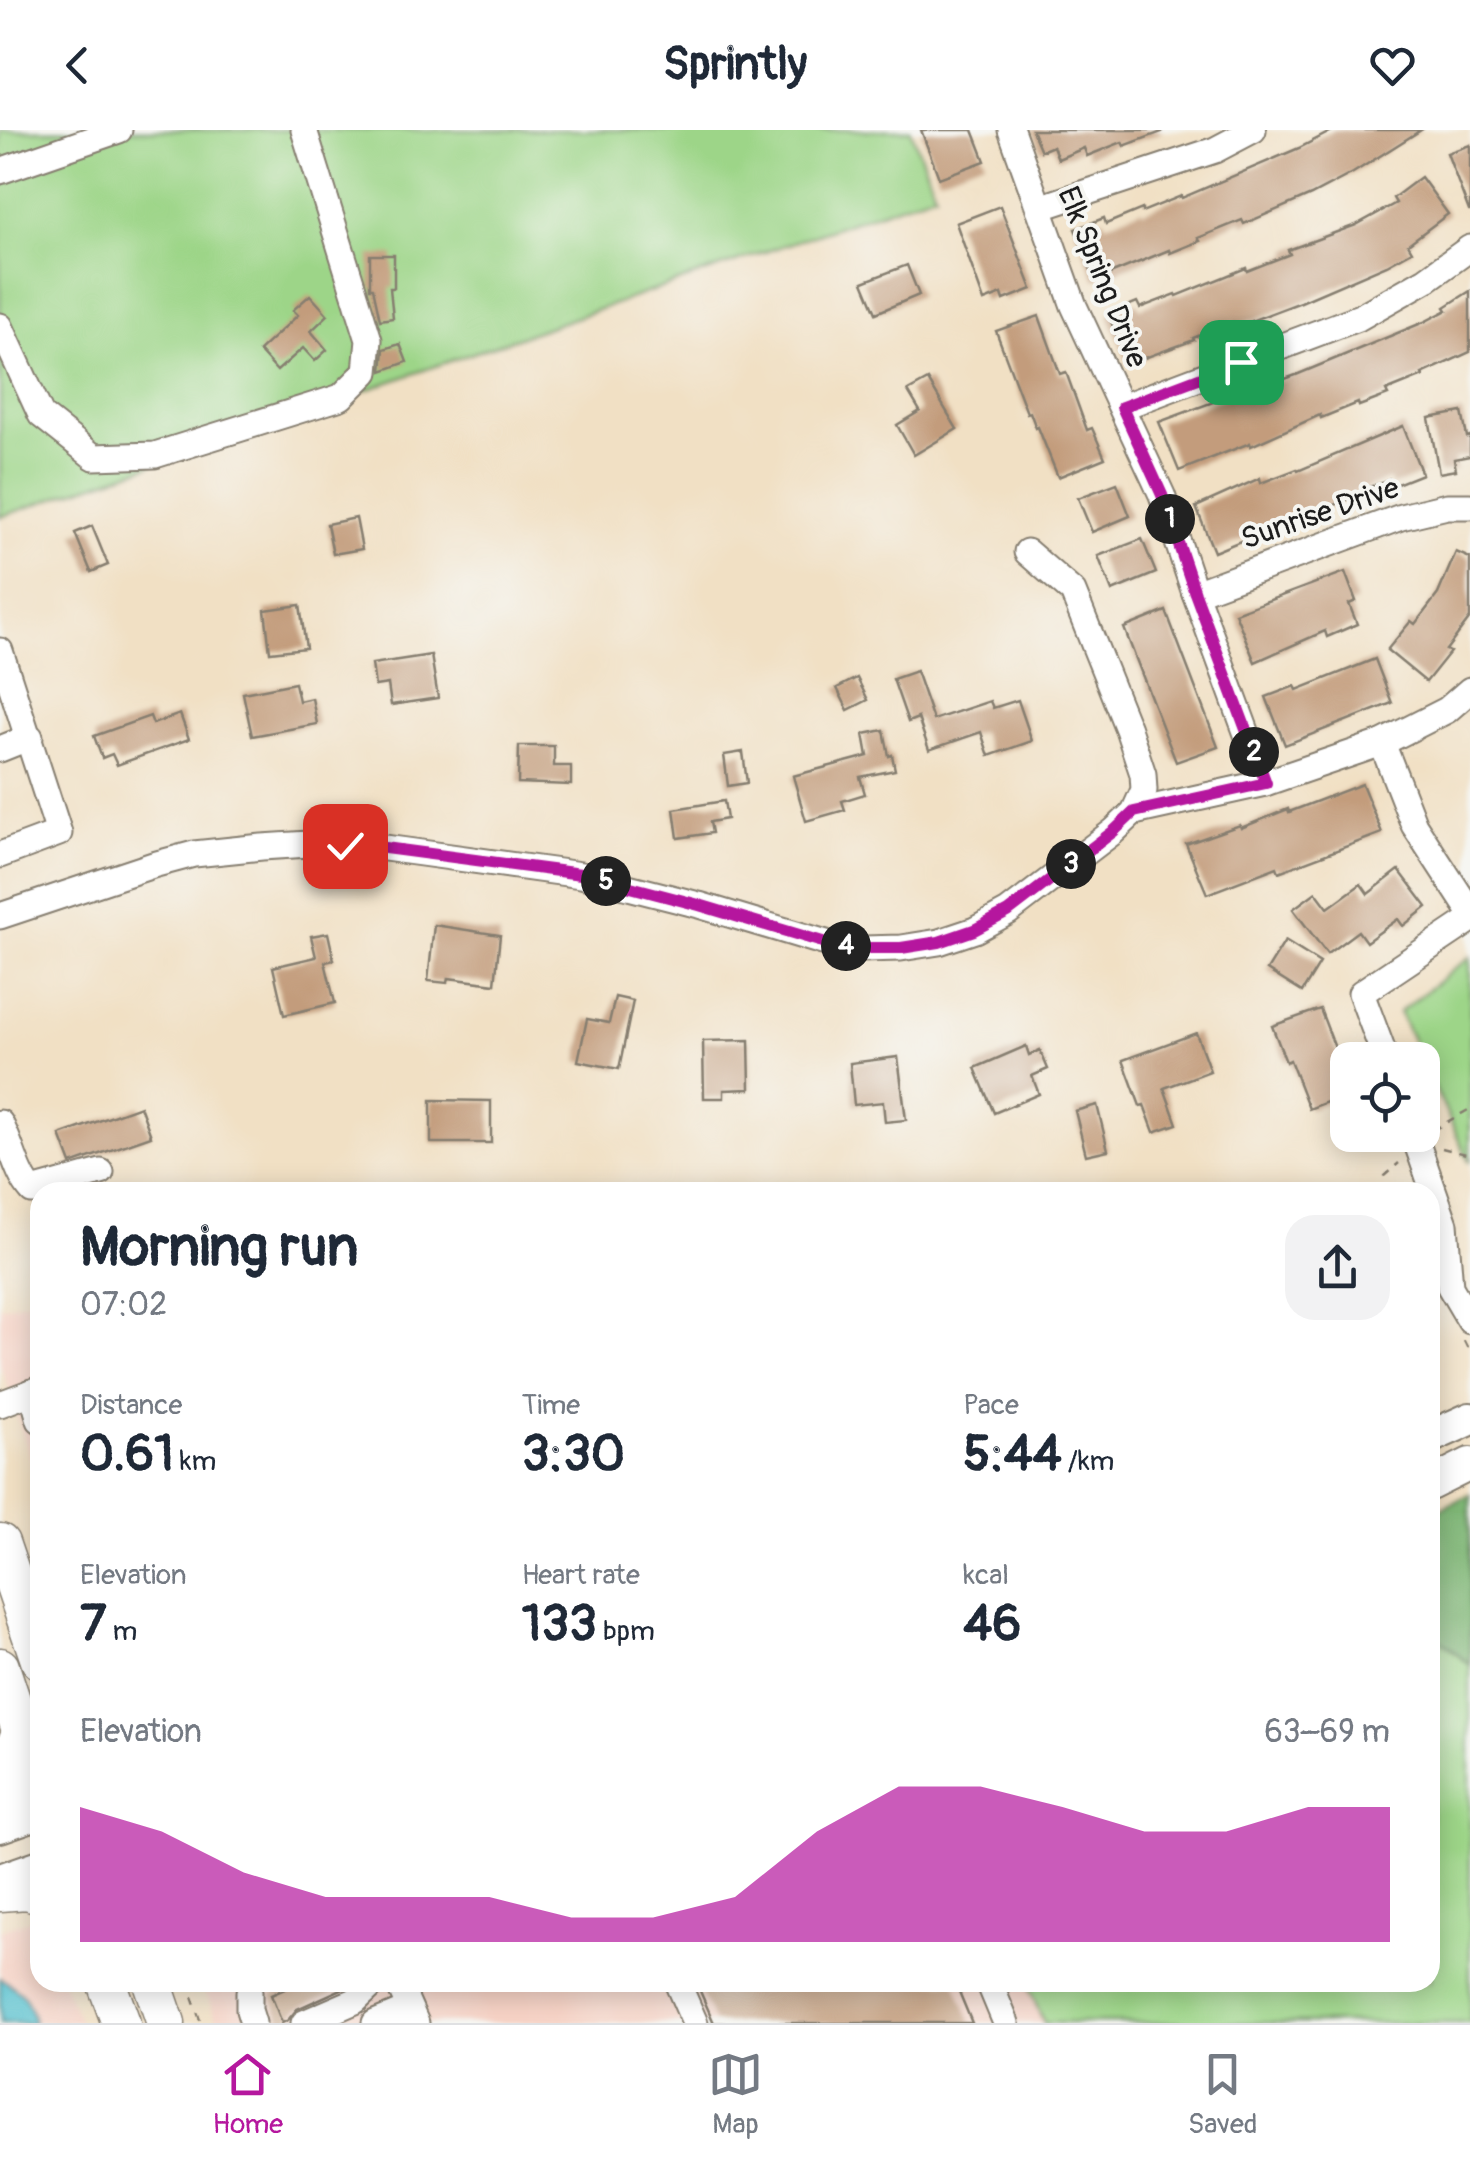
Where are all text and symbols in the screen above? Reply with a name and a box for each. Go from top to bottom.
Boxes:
text: Sprintly [663,37,807,93]
icon: back [50,38,105,93]
icon: heart [1365,38,1420,93]
street label: Elk Spring Drive [1049,181,1156,373]
pin [1199,320,1284,405]
icon: arrive [1214,335,1269,390]
street label: Sunrise Drive [1236,469,1404,558]
pin: 1 [1145,494,1195,544]
text: 1 [1165,501,1175,536]
pin: 2 [1229,727,1279,777]
text: 2 [1246,734,1262,769]
pin [303,804,388,889]
icon: check [318,819,373,874]
pin: 3 [1046,839,1096,889]
text: 3 [1063,846,1079,881]
pin: 5 [581,856,631,906]
text: 5 [598,863,614,898]
pin: 4 [821,921,871,971]
text: 4 [838,928,854,963]
map controls [1330,1042,1440,1152]
button: locate [1330,1042,1440,1152]
text: Morning run [80,1213,358,1282]
button: share [1285,1215,1390,1320]
text: 07:02 [80,1285,167,1325]
text: Distance [80,1388,182,1423]
text: Time [522,1388,580,1423]
text: Pace [963,1388,1019,1423]
text: 0.61 [80,1423,174,1486]
text: 3:30 [522,1423,625,1486]
text: 5:44 [963,1423,1062,1486]
text: km [174,1444,216,1479]
text: /km [1062,1444,1114,1479]
text: Elevation [80,1558,187,1593]
text: Heart rate [522,1558,640,1593]
text: kcal [963,1558,1009,1593]
text: 7 [80,1593,106,1656]
text: 133 [522,1593,597,1656]
text: 46 [963,1593,1021,1656]
text: m [106,1614,137,1649]
text: bpm [597,1614,655,1649]
text: Elevation [80,1712,202,1752]
text: 63–69 m [1264,1712,1390,1752]
tab: Home [212,2047,283,2142]
tab: Map [708,2047,763,2142]
tab: Saved [1188,2047,1257,2142]

